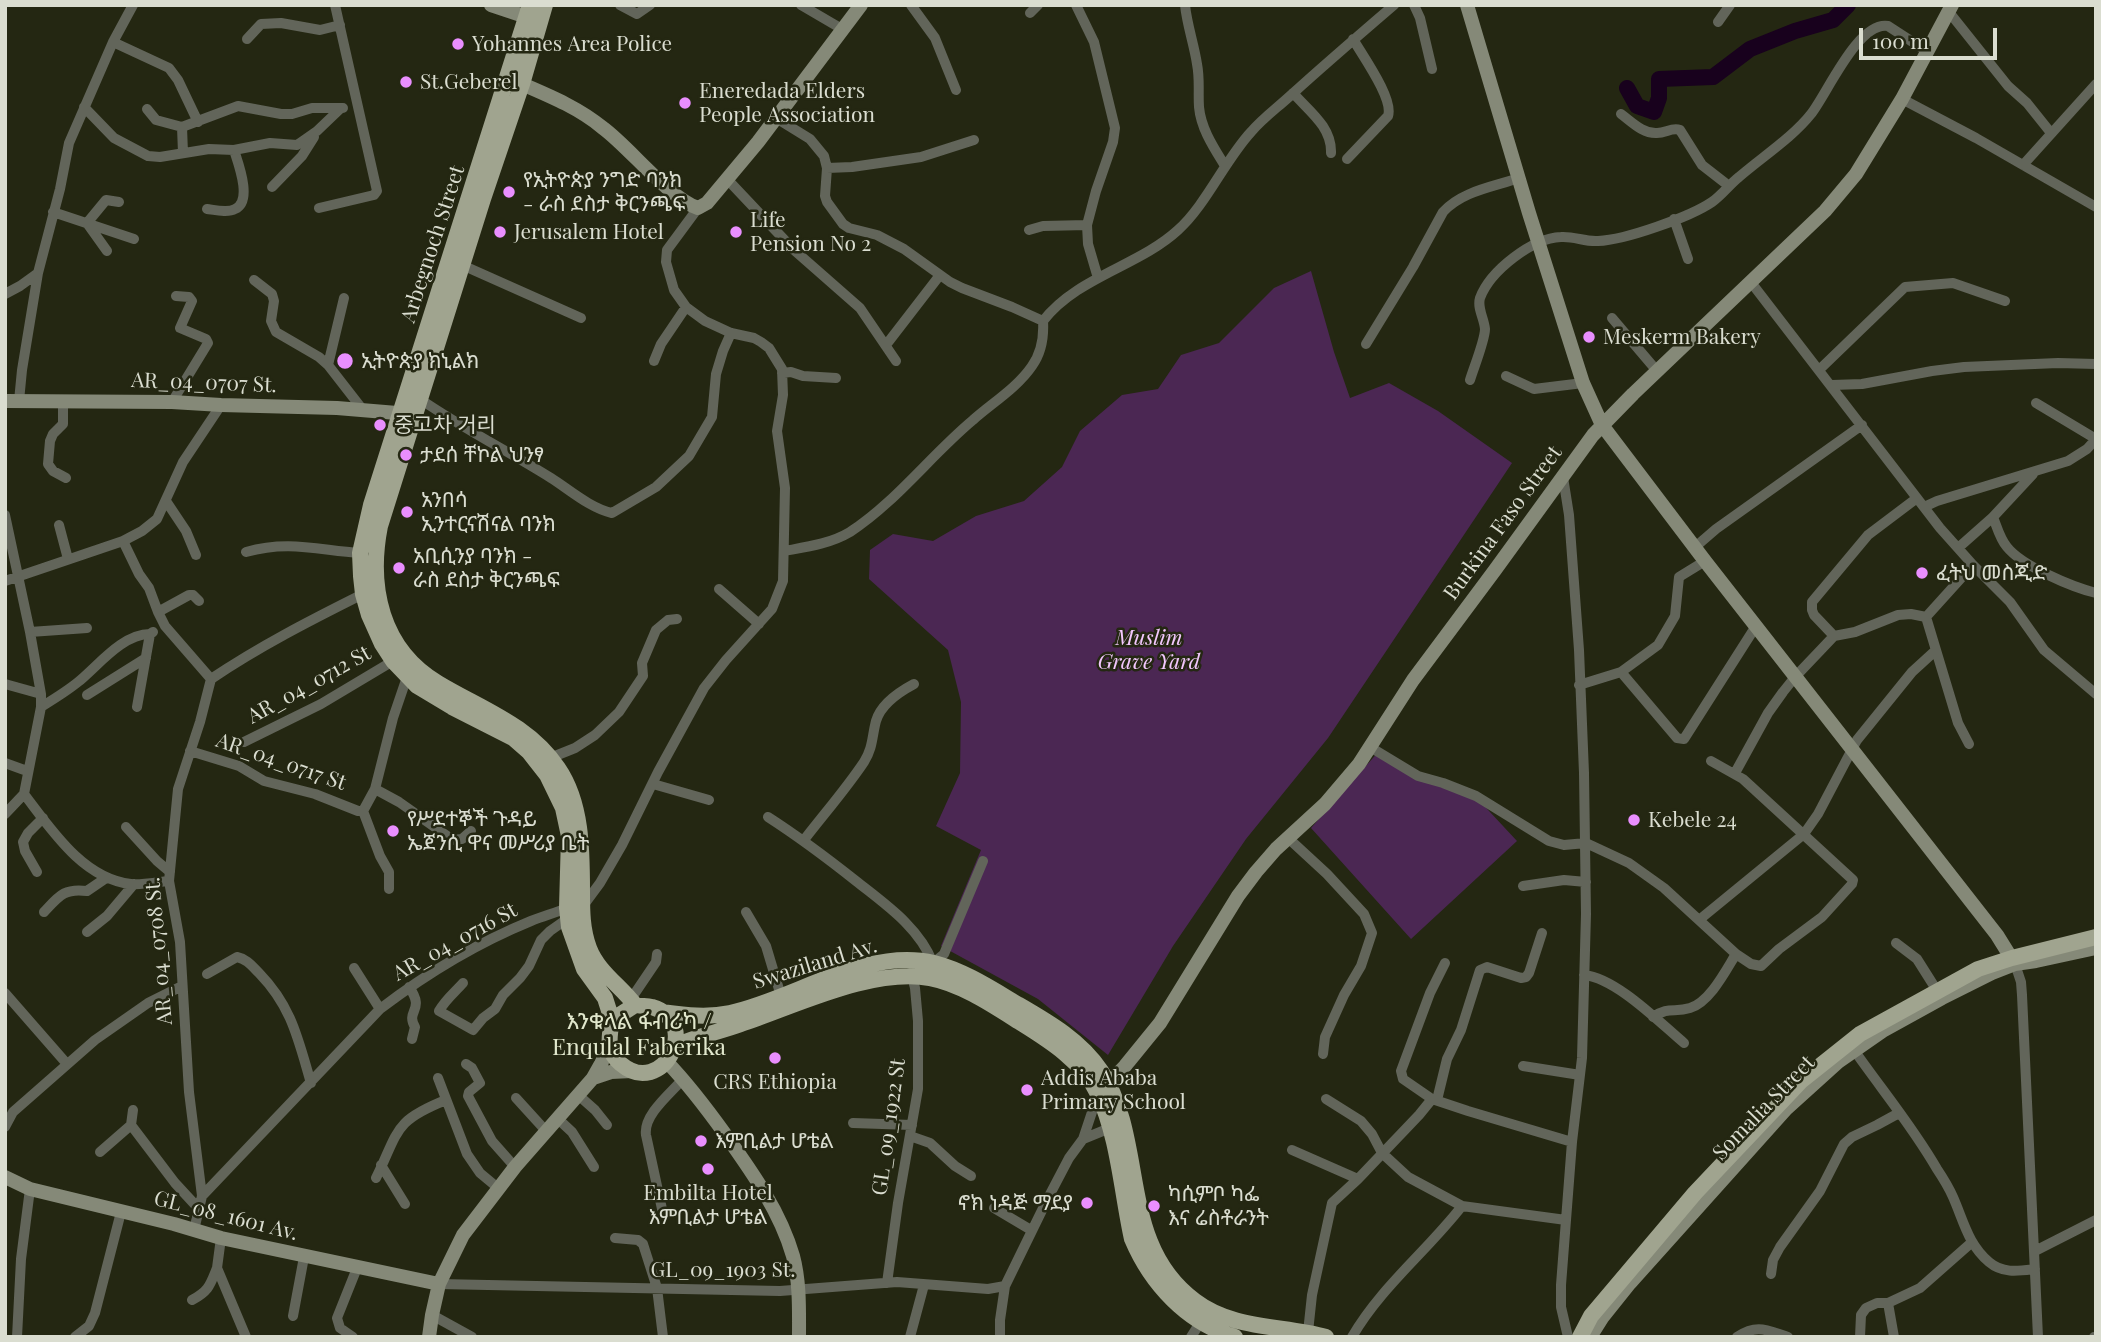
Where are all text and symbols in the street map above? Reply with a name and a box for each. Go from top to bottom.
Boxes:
scale bar [1863,14,2001,58]
text: 100 m [1872,26,1929,54]
place label: Yohannes Area Police [472,31,672,57]
marker: Yohannes Area Police [450,36,466,52]
place label: St.Geberel [420,69,517,95]
marker: St.Geberel [398,74,414,90]
place label: Eneredada Elders People Association [699,78,875,128]
marker: Eneredada Elders People Association [677,95,693,111]
street label: Arbegnoch Street [396,162,470,326]
place label: የኢትዮጵያ ንግድ ባንክ - ራስ ደስታ ቅርንጫፍ [523,167,685,217]
marker: የኢትዮጵያ ንግድ ባንክ - ራስ ደስታ ቅርንጫፍ [501,184,517,200]
place label: Life Pension No 2 [750,207,871,257]
place label: Jerusalem Hotel [514,219,664,245]
marker: Jerusalem Hotel [492,224,508,240]
marker: Life Pension No 2 [728,224,744,240]
place label: Meskerm Bakery [1603,324,1761,350]
marker: Meskerm Bakery [1581,329,1597,345]
place label: ኢትዮጵያ ክኒልክ [361,348,479,374]
marker: ኢትዮጵያ ክኒልክ [335,351,355,371]
street label: AR_04_0707 St. [131,368,277,398]
place label: 중고차 거리 [394,412,496,438]
marker: 중고차 거리 [372,417,388,433]
street label: Burkina Faso Street [1439,441,1567,605]
place label: ታደሰ ቸኮል ህንፃ [420,442,544,468]
marker: ታደሰ ቸኮል ህንፃ [398,447,414,463]
place label: አንበሳ ኢንተርናሽናል ባንክ [421,487,556,537]
marker: አንበሳ ኢንተርናሽናል ባንክ [399,504,415,520]
place label: አቢሲንያ ባንክ - ራስ ደስታ ቅርንጫፍ [413,543,560,593]
marker: አቢሲንያ ባንክ - ራስ ደስታ ቅርንጫፍ [391,560,407,576]
place label: ፈትህ መስጂድ [1936,560,2047,586]
marker: ፈትህ መስጂድ [1914,565,1930,581]
park label: Muslim Grave Yard [1098,625,1200,675]
street label: AR_04_0712 St [243,641,375,729]
street label: AR_04_0717 St [213,728,349,796]
place label: የሥደተኞች ጉዳይ ኤጀንሲ ዋና መሥሪያ ቤት [407,806,589,856]
place label: Kebele 24 [1648,807,1737,833]
marker: Kebele 24 [1626,812,1642,828]
marker: የሥደተኞች ጉዳይ ኤጀንሲ ዋና መሥሪያ ቤት [385,823,401,839]
street label: AR_04_0708 St. [140,876,178,1026]
street label: AR_04_0716 St [389,898,521,986]
street label: Swaziland Av. [750,933,880,995]
district label: እንቁላል ፋብሪካ / Enqulal Faberika [538,1008,740,1062]
marker: CRS Ethiopia [767,1050,783,1066]
street label: Somalia Street [1708,1050,1820,1166]
street label: GL_09_1922 St [867,1057,911,1197]
place label: Addis Ababa Primary School [1041,1065,1186,1115]
place label: CRS Ethiopia [713,1069,837,1095]
marker: Addis Ababa Primary School [1019,1082,1035,1098]
place label: እምቢልታ ሆቴል [715,1128,834,1154]
marker: እምቢልታ ሆቴል [693,1133,709,1149]
marker: Embilta Hotel እምቢልታ ሆቴል [700,1161,716,1177]
place label: Embilta Hotel እምቢልታ ሆቴል [643,1180,773,1230]
place label: ካሲምቦ ካፌ እና ሬስቶራንት [1168,1181,1269,1231]
street label: GL_08_1601 Av. [151,1186,301,1246]
place label: ኖክ ነዳጅ ማደያ [958,1190,1073,1216]
marker: ኖክ ነዳጅ ማደያ [1079,1195,1095,1211]
marker: ካሲምቦ ካፌ እና ሬስቶራንት [1146,1198,1162,1214]
street label: GL_09_1903 St. [650,1257,796,1283]

